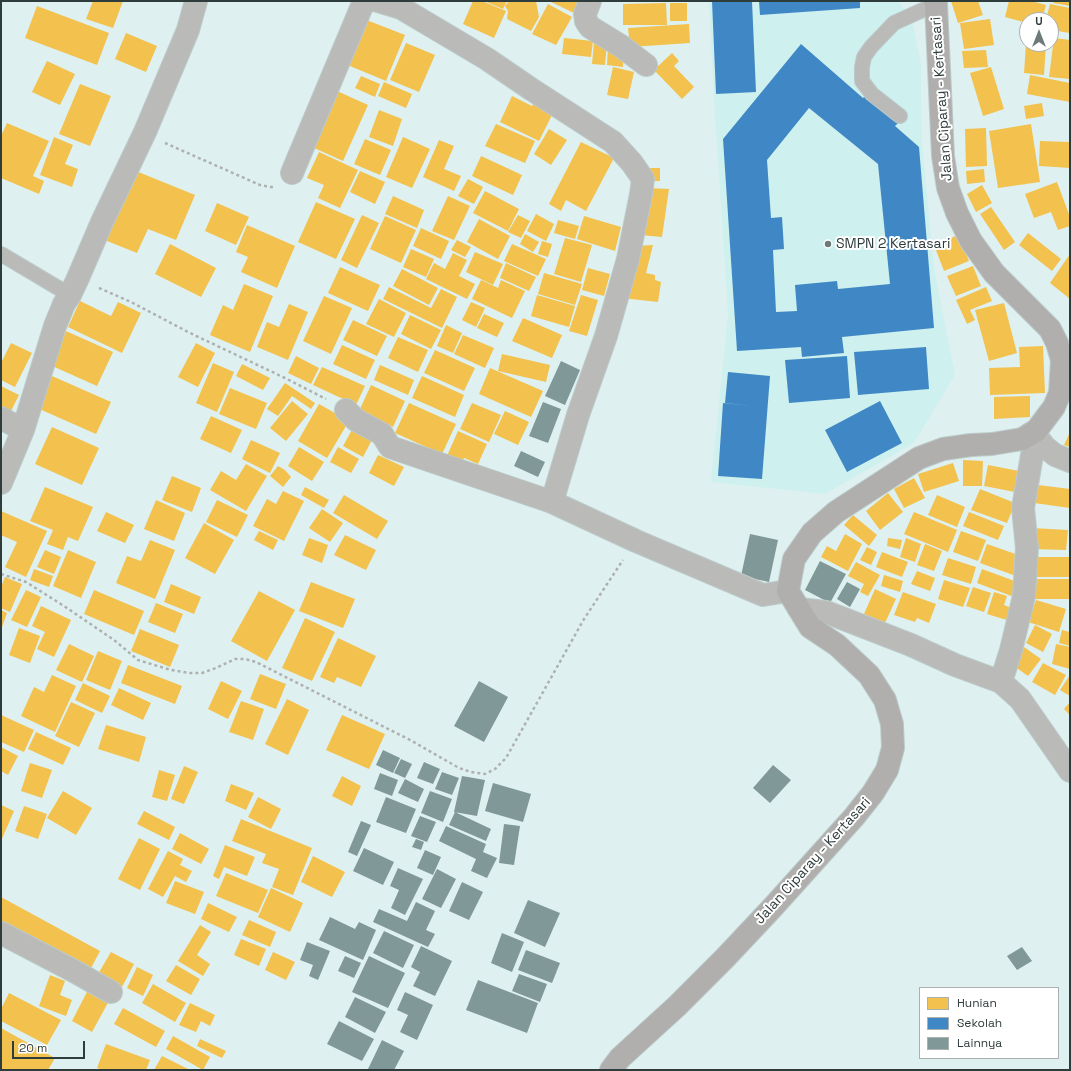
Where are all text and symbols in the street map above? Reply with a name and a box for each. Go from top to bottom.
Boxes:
north arrow [1019,12,1059,52]
text: U [1035,14,1043,28]
street label: Jalan Ciparay - Kertasari [928,16,956,182]
place label: SMPN 2 Kertasari [836,236,950,252]
marker: SMPN 2 Kertasari [823,239,833,249]
street label: Jalan Ciparay - Kertasari [752,794,874,928]
legend [919,987,1059,1059]
text: Hunian [957,995,997,1011]
text: Sekolah [957,1015,1002,1031]
scale bar [14,1033,87,1059]
text: Lainnya [957,1035,1002,1051]
text: 20 m [19,1040,47,1056]

